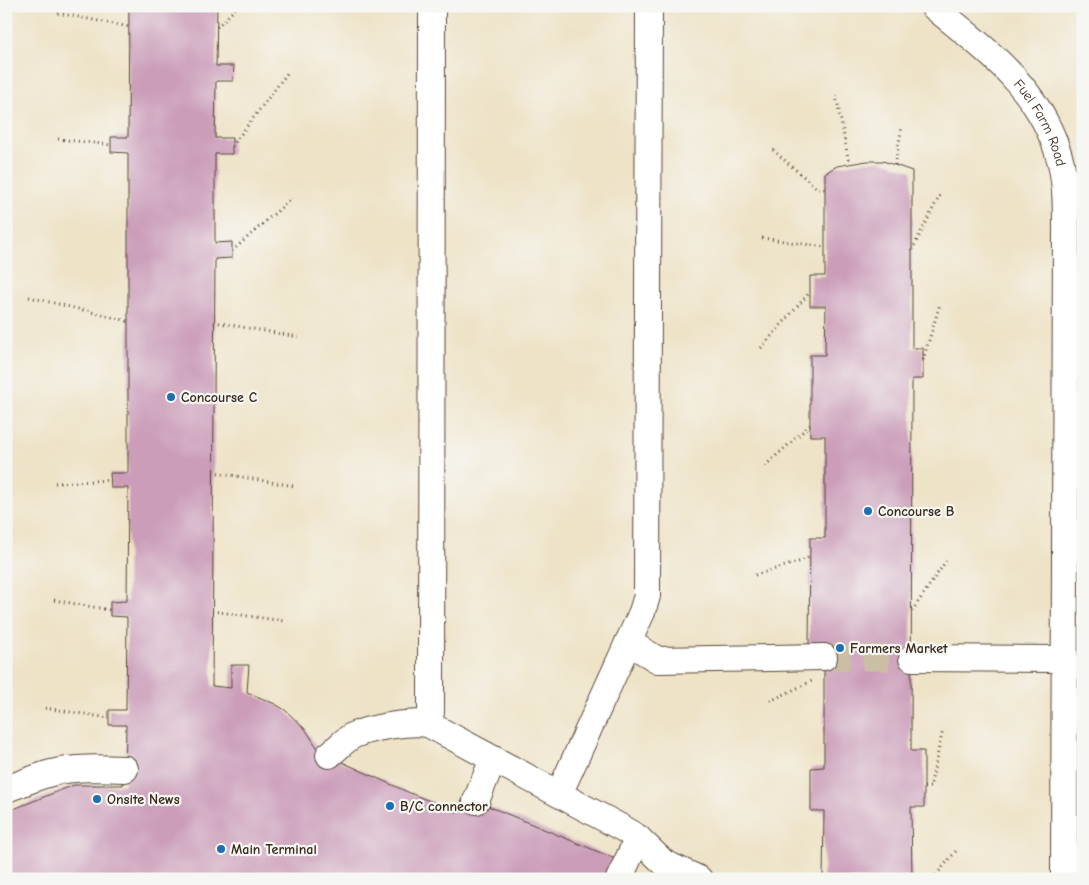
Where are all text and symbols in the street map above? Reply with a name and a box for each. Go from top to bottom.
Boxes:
street label: Fuel Farm Road [1010,76,1069,168]
place label: Concourse C [181,389,258,406]
marker: Concourse C [165,391,177,403]
place label: Concourse B [878,503,955,520]
marker: Concourse B [862,505,874,517]
place label: Farmers Market [850,640,948,657]
marker: Farmers Market [834,642,846,654]
place label: Onsite News [107,791,180,808]
marker: Onsite News [91,793,103,805]
place label: B/C connector [400,798,488,815]
marker: B/C connector [384,800,396,812]
place label: Main Terminal [231,841,317,858]
marker: Main Terminal [215,843,227,855]

